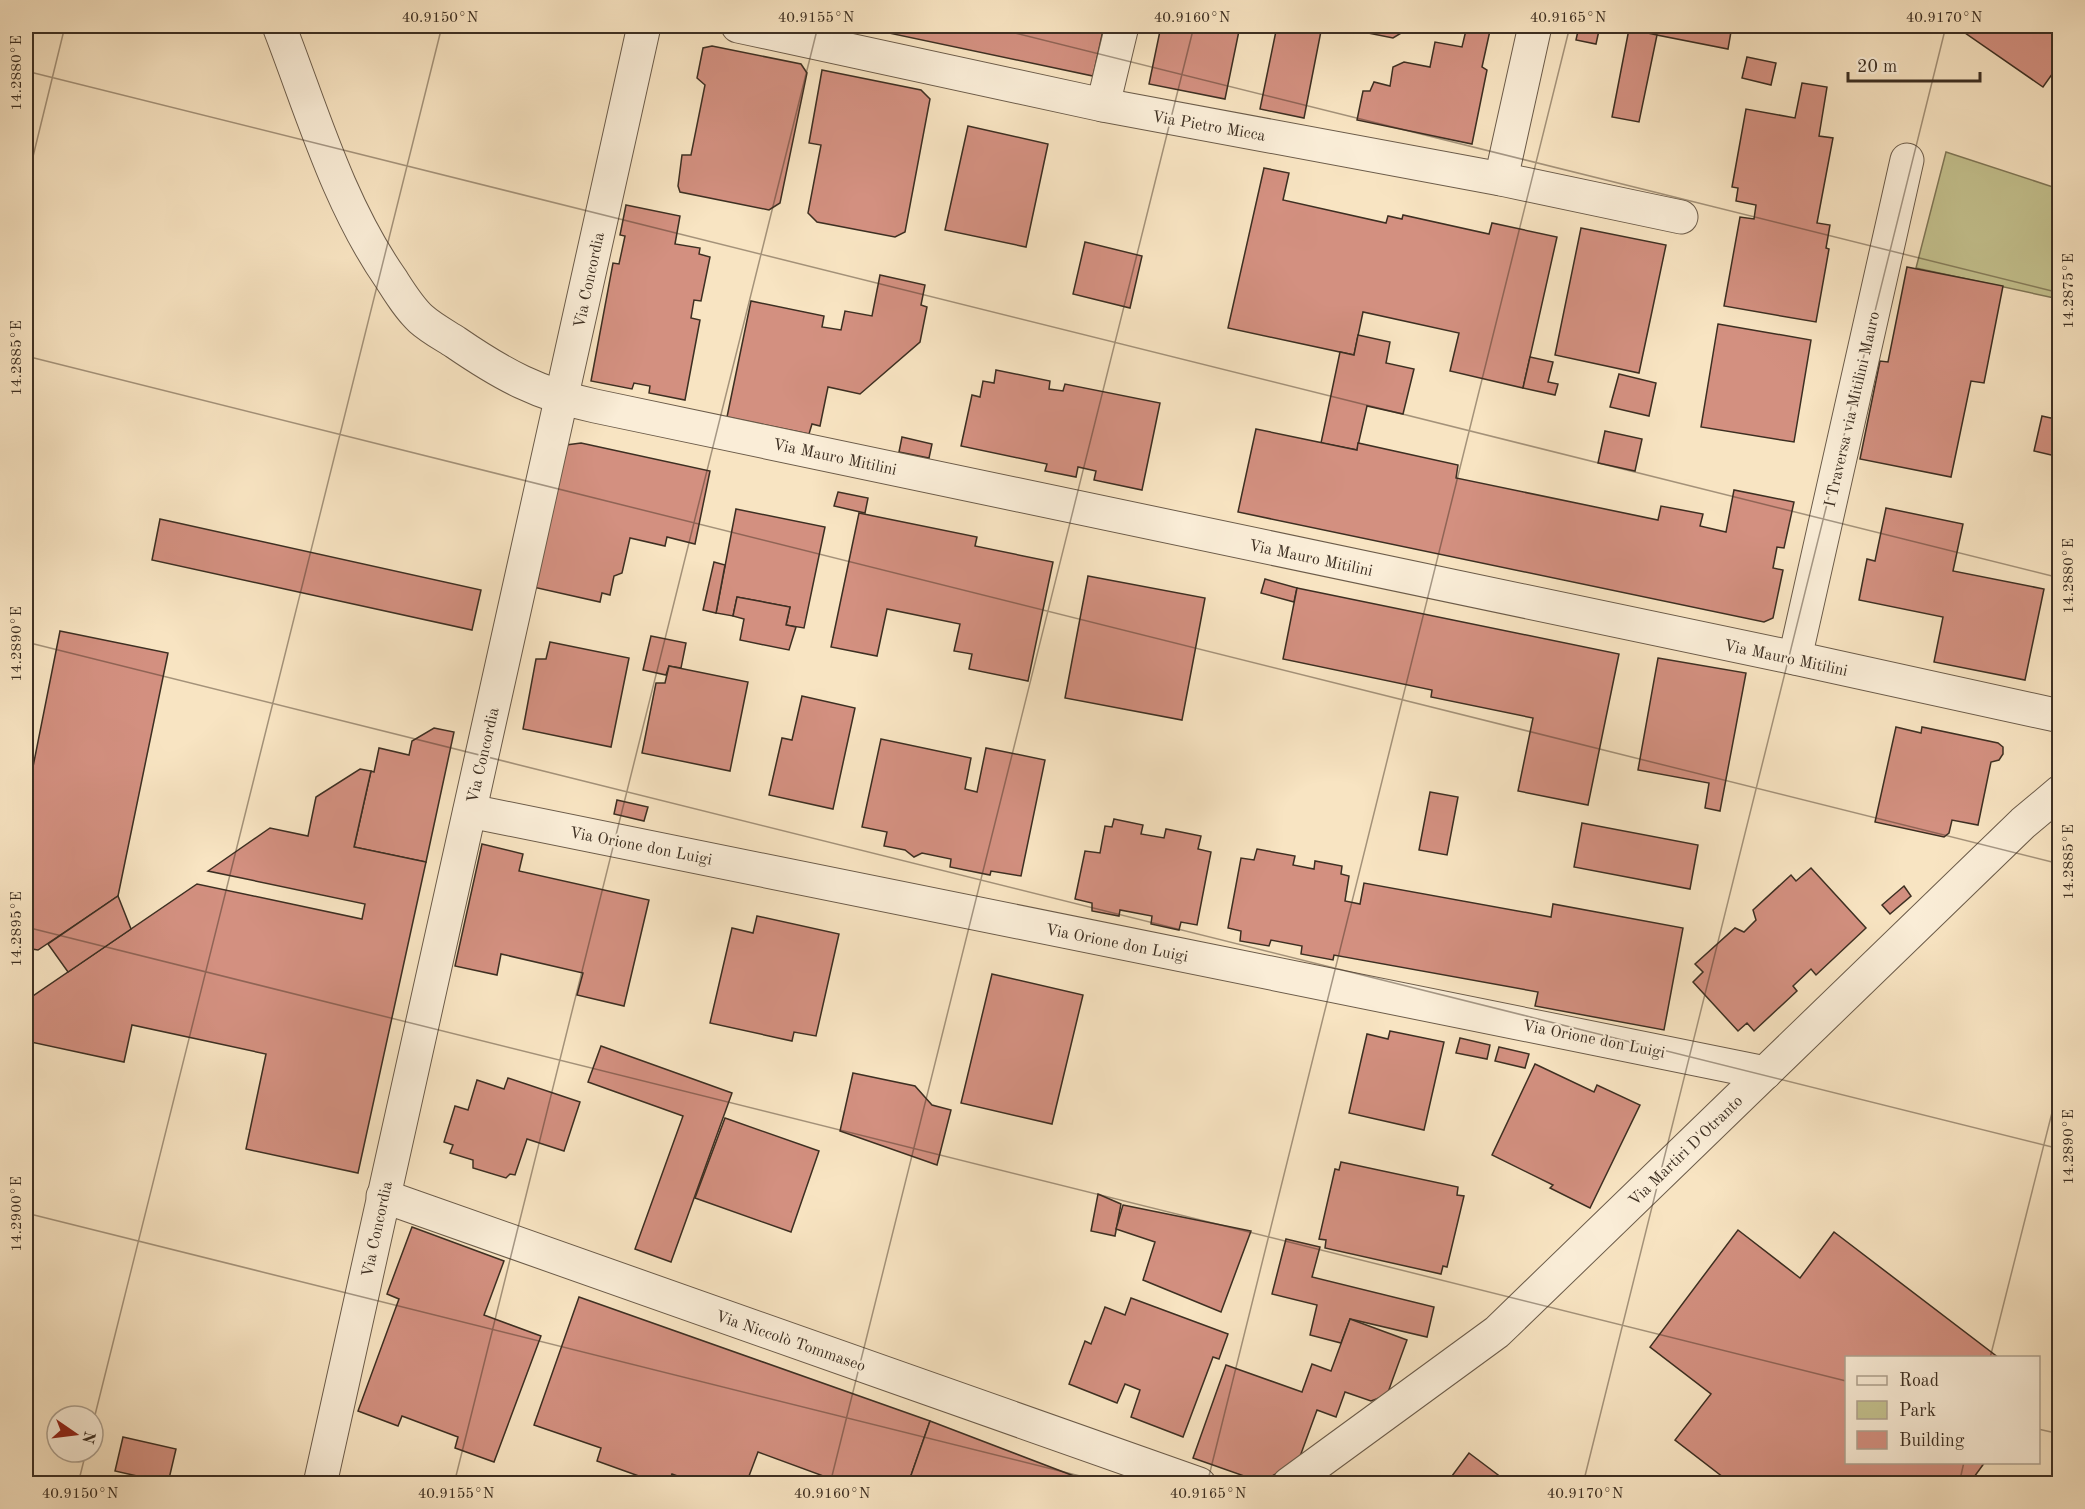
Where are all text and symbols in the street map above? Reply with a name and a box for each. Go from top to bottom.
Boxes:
text: 40.9150°N [402,11,479,26]
text: 40.9155°N [778,11,855,26]
text: 40.9160°N [1154,11,1231,26]
text: 40.9165°N [1530,11,1607,26]
text: 40.9170°N [1906,11,1983,26]
text: 14.2880°E [10,35,25,111]
scale bar [1848,45,1980,83]
text: 20 m [1857,58,1897,76]
street label: Via Pietro Micca [1151,109,1267,145]
street label: Via Concordia [572,231,608,330]
text: 14.2875°E [2062,253,2077,329]
street label: I Traversa via Mitilini Mauro [1823,310,1883,509]
text: 14.2885°E [10,320,25,396]
street label: Via Mauro Mitilini [771,437,898,479]
street label: Via Mauro Mitilini [1247,538,1374,580]
text: 14.2880°E [2062,538,2077,614]
text: 14.2890°E [10,606,25,682]
street label: Via Mauro Mitilini [1722,638,1849,680]
street label: Via Concordia [465,706,503,805]
text: 14.2885°E [2062,824,2077,900]
street label: Via Orione don Luigi [568,825,713,869]
text: 14.2895°E [10,891,25,967]
street label: Via Orione don Luigi [1044,922,1189,966]
street label: Via Orione don Luigi [1521,1018,1666,1062]
street label: Via Martiri D'Otranto [1626,1093,1746,1210]
text: 14.2890°E [2062,1109,2077,1185]
text: 14.2900°E [10,1176,25,1252]
street label: Via Concordia [360,1180,396,1279]
street label: Via Niccolò Tommaseo [713,1309,867,1375]
legend [1845,1356,2040,1464]
text: Road [1899,1372,1939,1390]
text: Park [1899,1402,1936,1420]
north arrow [45,1404,105,1464]
text: N [78,1429,97,1446]
text: Building [1899,1432,1965,1450]
text: 40.9150°N [42,1487,119,1502]
text: 40.9155°N [418,1487,495,1502]
text: 40.9160°N [794,1487,871,1502]
text: 40.9165°N [1170,1487,1247,1502]
text: 40.9170°N [1547,1487,1624,1502]

